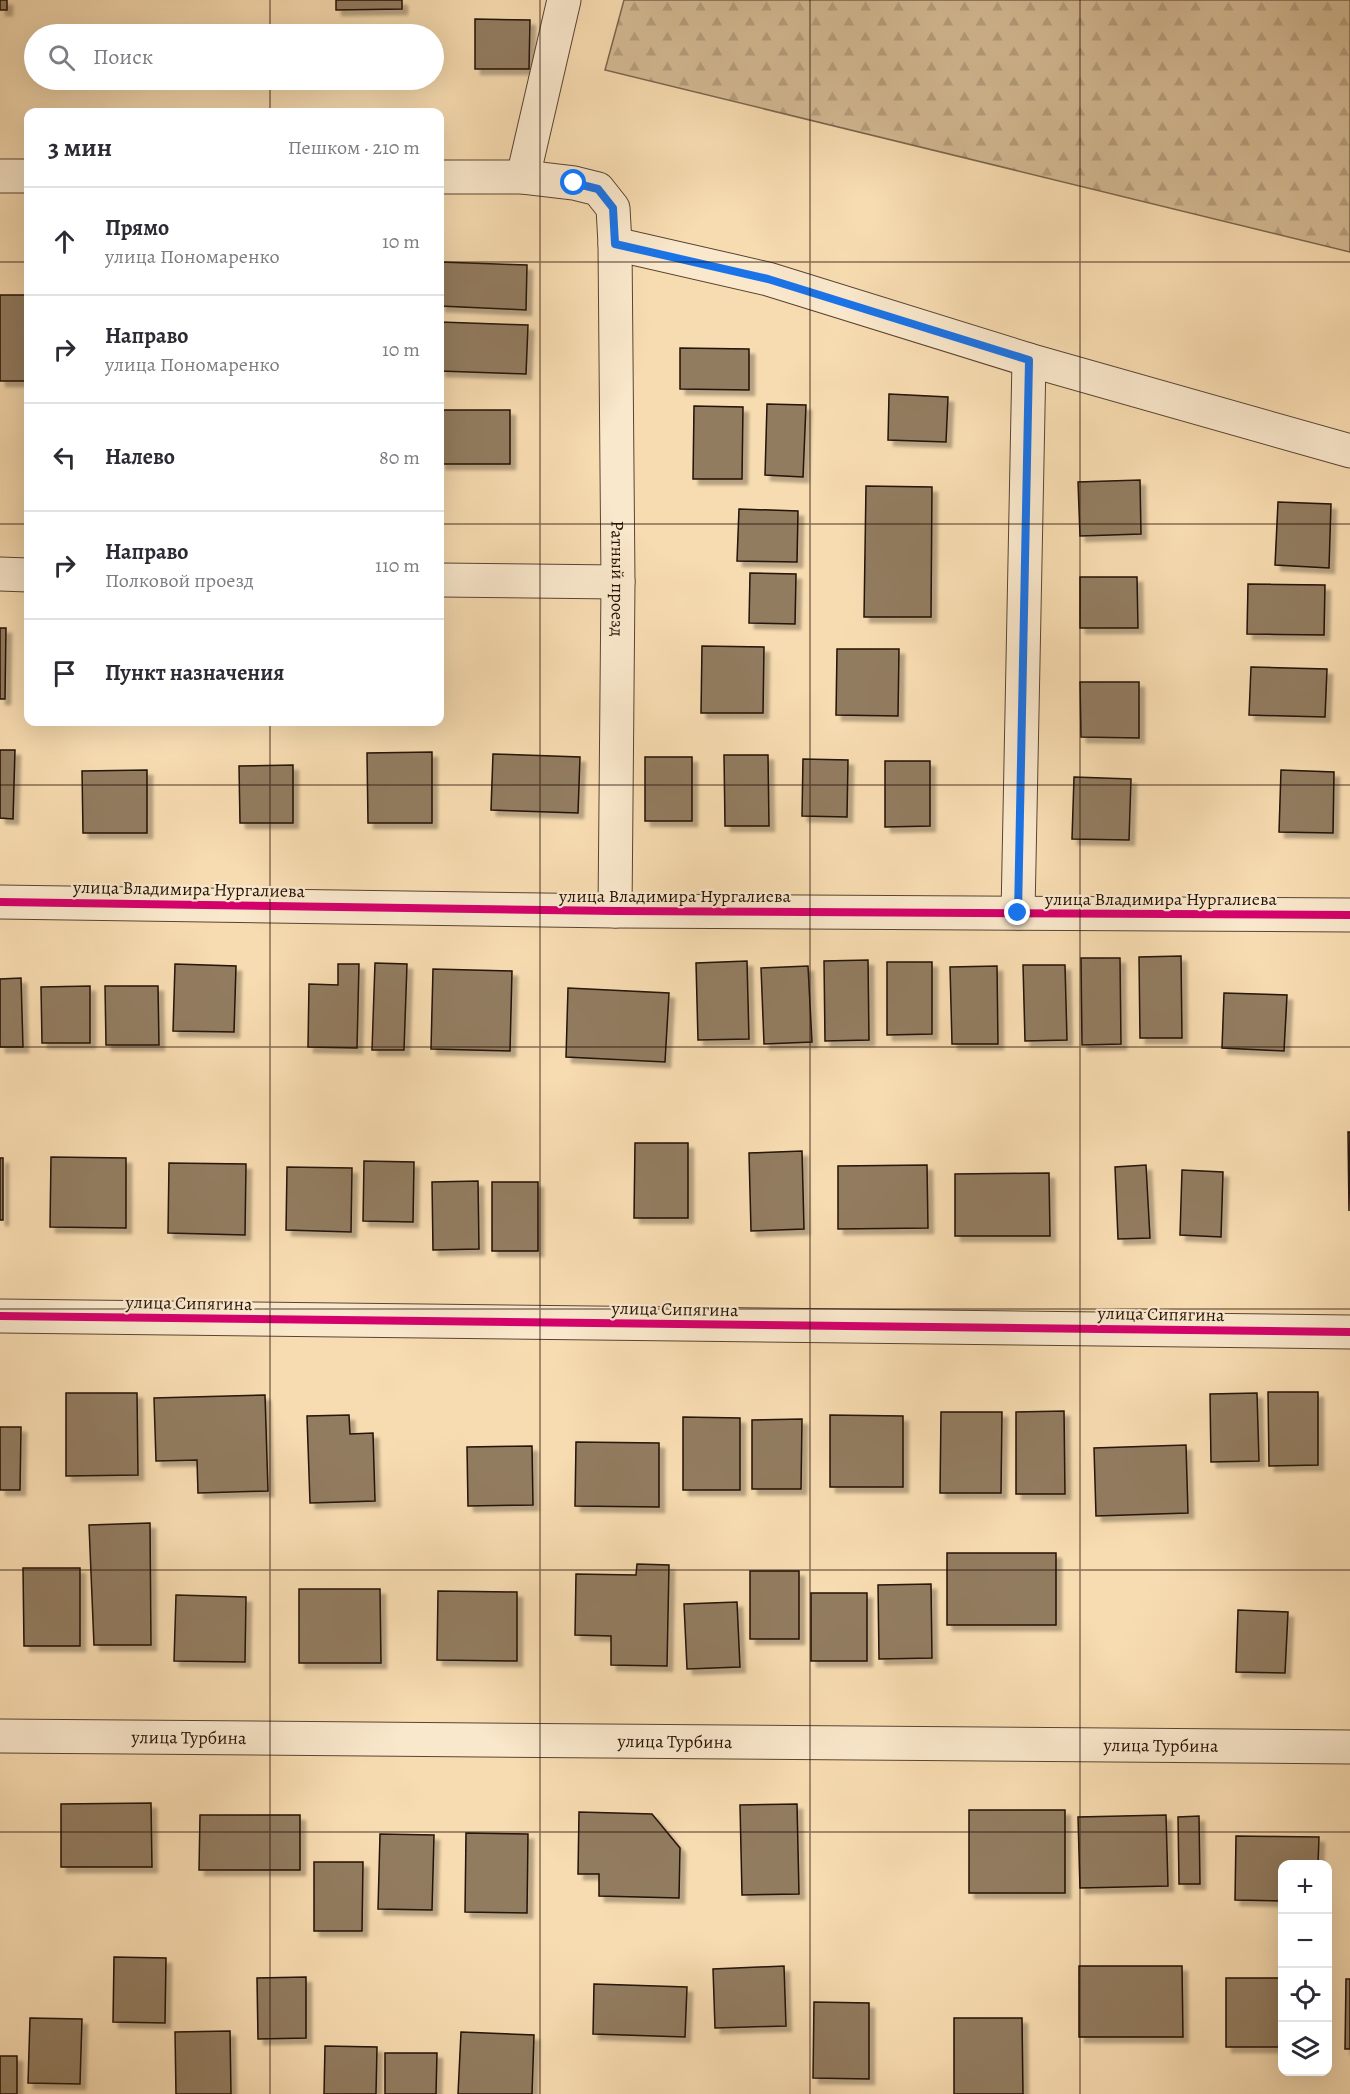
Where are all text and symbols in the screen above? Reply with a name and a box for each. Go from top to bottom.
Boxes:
search box [24,24,444,90]
icon: search [45,41,78,74]
text: Поиск [93,42,153,72]
text: 3 мин [48,130,112,165]
text: Пешком · 210 m [288,134,420,161]
route start [560,169,586,195]
text: Прямо [105,213,169,243]
icon: ahead [48,225,81,258]
text: 10 m [382,228,420,255]
text: улица Пономаренко [105,243,280,270]
text: Направо [105,321,188,351]
icon: right [48,333,81,366]
text: 10 m [382,336,420,363]
text: улица Пономаренко [105,351,280,378]
icon: left [48,441,81,474]
text: Налево [105,442,175,472]
text: 80 m [379,444,420,471]
street label: Ратный проезд [605,520,630,637]
text: Направо [105,537,188,567]
icon: right [48,549,81,582]
text: 110 m [375,552,420,579]
text: Полковой проезд [105,567,254,594]
icon: arrive [48,657,81,690]
text: Пункт назначения [105,658,284,688]
street label: улица Владимира Нургалиева [72,875,306,903]
street label: улица Владимира Нургалиева [558,884,792,908]
street label: улица Владимира Нургалиева [1044,887,1278,911]
route end [1004,899,1030,925]
street label: улица Сипягина [124,1290,253,1316]
street label: улица Сипягина [610,1296,739,1322]
street label: улица Сипягина [1096,1301,1225,1327]
street label: улица Турбина [130,1725,247,1750]
street label: улица Турбина [616,1729,733,1754]
street label: улица Турбина [1102,1733,1219,1758]
map controls [1278,1860,1332,2076]
button: + [1278,1860,1332,1914]
button: − [1278,1914,1332,1968]
button: locate [1278,1968,1332,2022]
button: layers [1278,2022,1332,2076]

